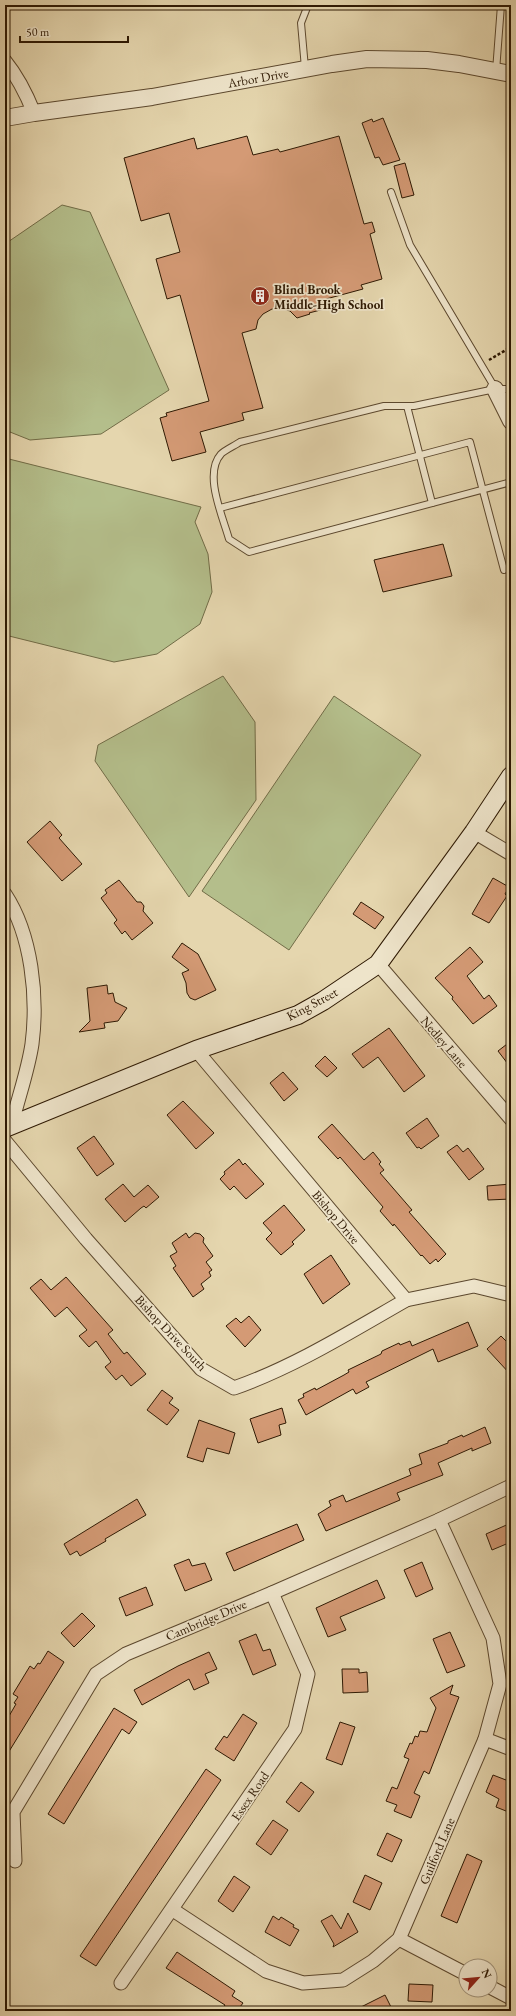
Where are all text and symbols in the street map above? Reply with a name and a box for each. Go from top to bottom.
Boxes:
scale bar [20,18,128,44]
text: 50 m [26,24,50,40]
street label: Arbor Drive [225,64,290,92]
place label: Blind Brook Middle-High School [274,281,384,313]
building icon: Blind Brook Middle-High School [249,285,271,307]
street label: King Street [283,983,341,1025]
street label: Nedley Lane [417,1013,471,1071]
street label: Bishop Drive [309,1187,363,1247]
street label: Bishop Drive South [131,1291,211,1375]
street label: Cambridge Drive [163,1595,249,1645]
street label: Essex Road [227,1768,273,1824]
street label: Guilford Lane [415,1815,459,1887]
north arrow [458,1958,498,1998]
text: N [479,1966,495,1981]

